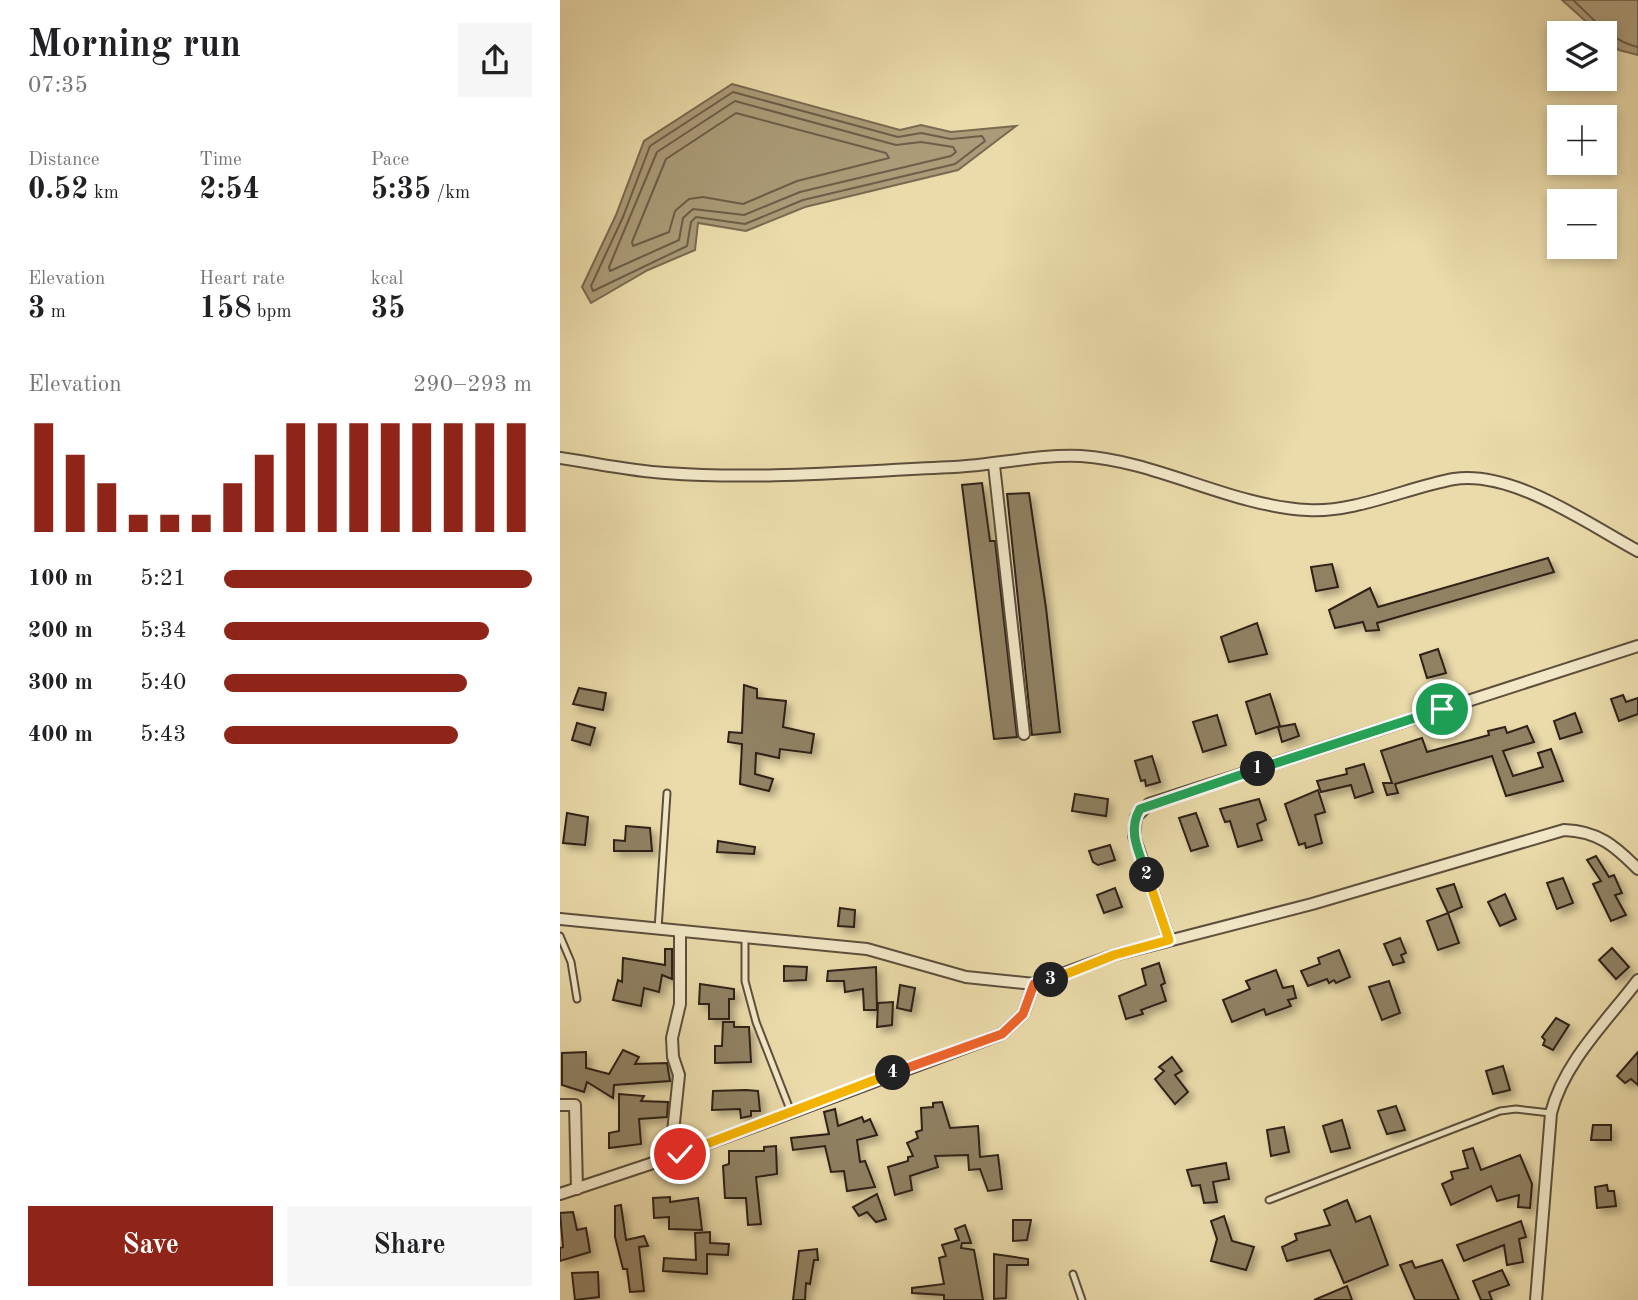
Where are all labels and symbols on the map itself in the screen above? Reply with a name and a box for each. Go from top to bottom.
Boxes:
pin [1412,679,1472,739]
pin: 1 [1240,752,1276,786]
pin: 2 [1130,858,1164,892]
pin: 3 [1034,962,1068,998]
pin: 4 [876,1056,910,1090]
pin [650,1124,710,1184]

